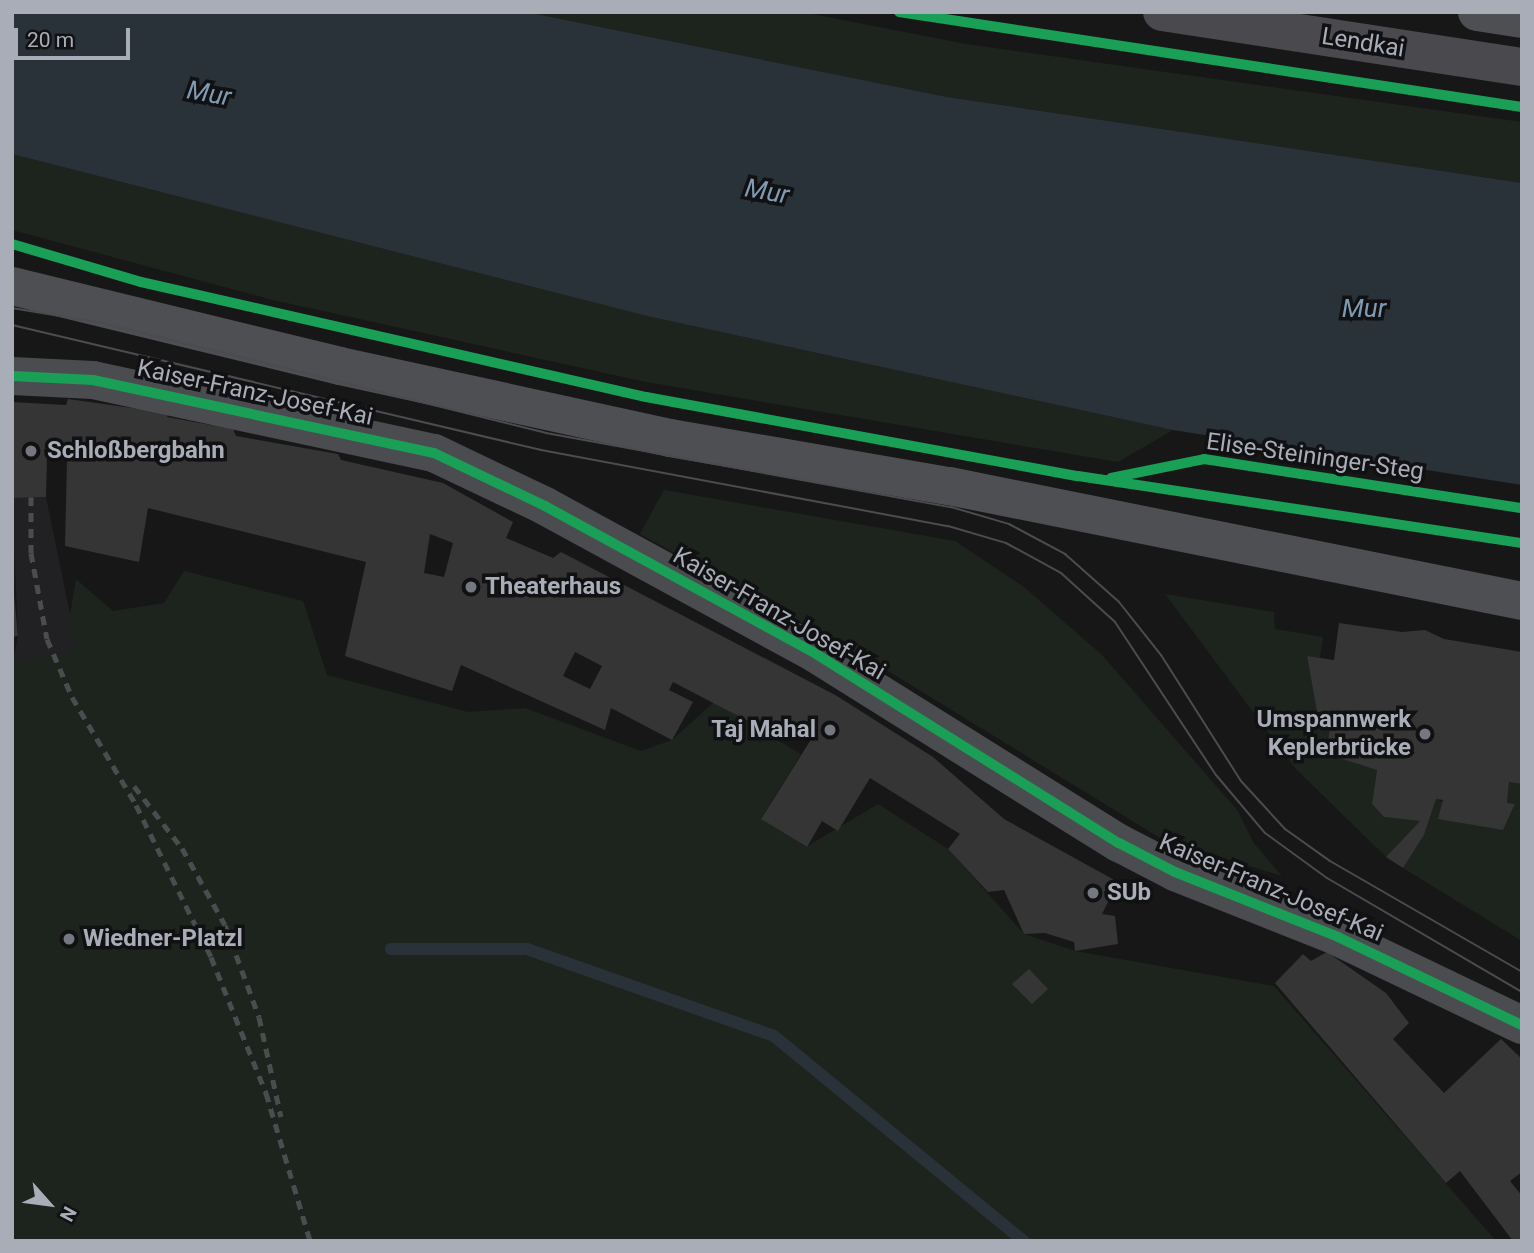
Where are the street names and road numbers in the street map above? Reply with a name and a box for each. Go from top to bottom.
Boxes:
street label: Lendkai [1320,22,1406,64]
street label: Kaiser-Franz-Josef-Kai [134,354,376,432]
street label: Elise-Steininger-Steg [1204,427,1426,487]
street label: Kaiser-Franz-Josef-Kai [668,541,890,687]
street label: Kaiser-Franz-Josef-Kai [1155,828,1387,948]

